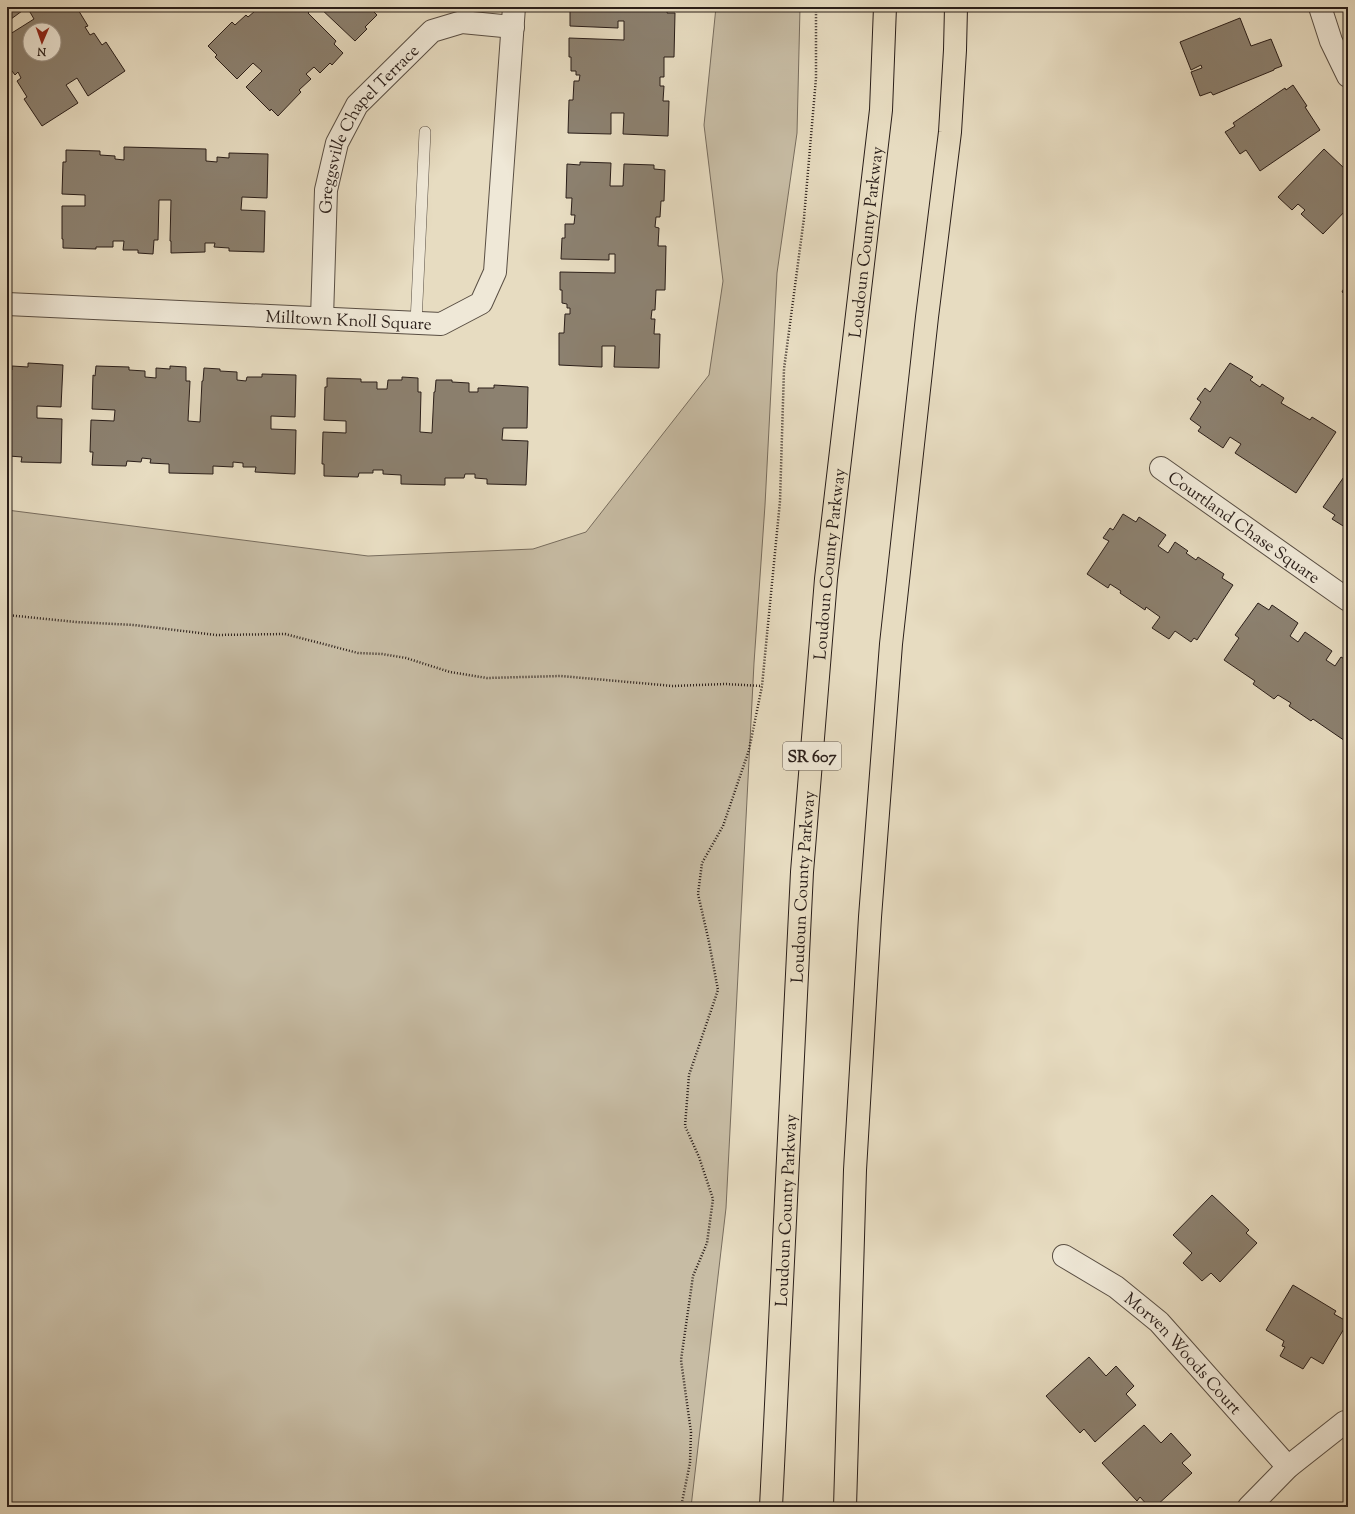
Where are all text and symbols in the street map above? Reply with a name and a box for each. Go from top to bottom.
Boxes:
north arrow [22,22,62,62]
street label: Greggsville Chapel Terrace [315,40,426,214]
text: N [37,43,47,59]
street label: Loudoun County Parkway [844,145,891,339]
street label: Milltown Knoll Square [265,306,432,338]
street label: Loudoun County Parkway [809,466,853,661]
street label: Courtland Chase Square [1162,466,1324,591]
road number: SR 607 [783,742,841,770]
street label: Loudoun County Parkway [787,789,823,984]
street label: Loudoun County Parkway [771,1113,804,1307]
street label: Morven Woods Court [1118,1288,1246,1421]

